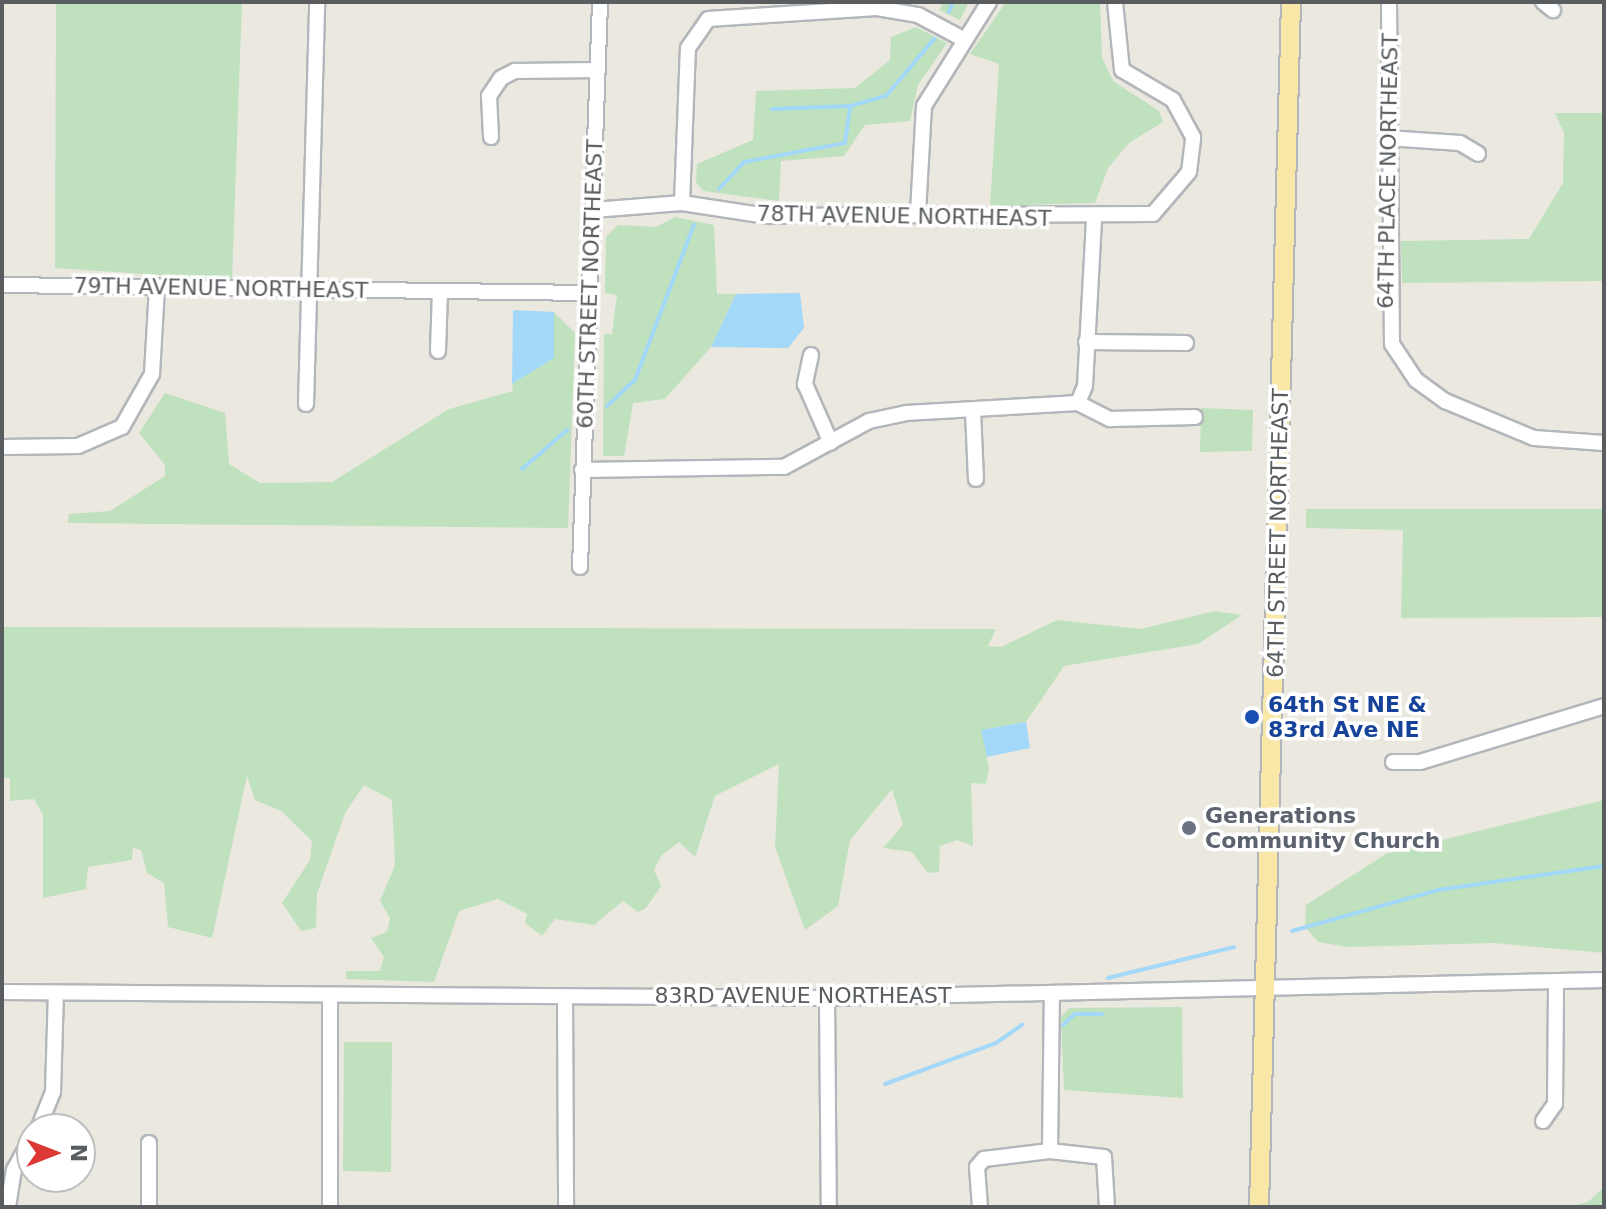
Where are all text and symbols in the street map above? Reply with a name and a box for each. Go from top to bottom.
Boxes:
street label: 64TH PLACE NORTHEAST [1372,33,1404,309]
street label: 60TH STREET NORTHEAST [572,139,608,429]
street label: 78TH AVENUE NORTHEAST [756,200,1052,232]
street label: 79TH AVENUE NORTHEAST [73,272,369,304]
street label: 64TH STREET NORTHEAST [1262,388,1294,678]
place label: 64th St NE & 83rd Ave NE [1268,691,1427,742]
marker: 64th St NE & 83rd Ave NE [1243,708,1261,726]
place label: Generations Community Church [1205,802,1441,854]
marker: Generations Community Church [1180,819,1198,837]
street label: 83RD AVENUE NORTHEAST [654,983,952,1009]
north arrow [16,1113,96,1193]
text: N [66,1144,91,1162]

